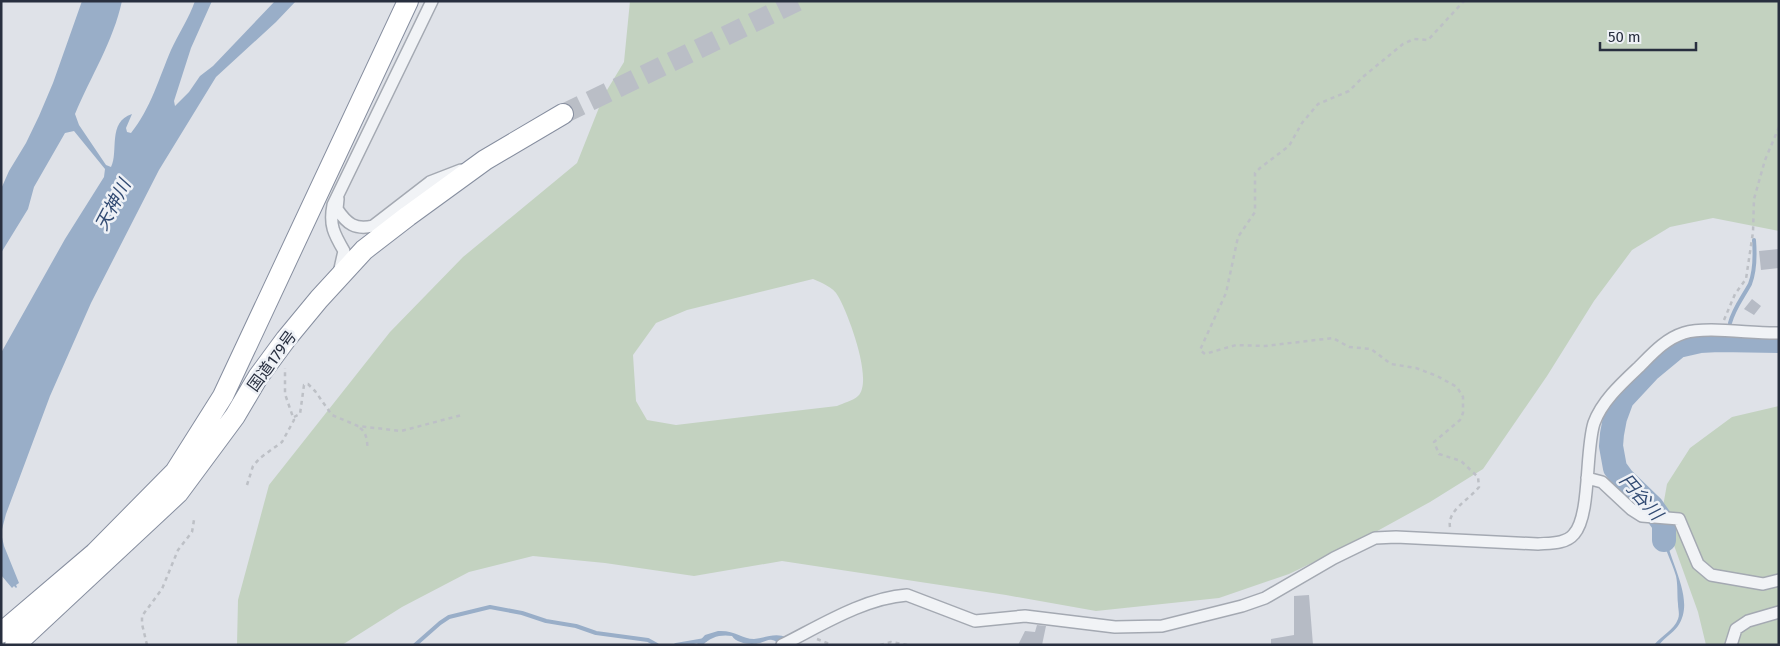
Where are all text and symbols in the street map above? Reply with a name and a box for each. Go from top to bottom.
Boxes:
scale bar [1600,20,1696,52]
text: 50 m [1608,28,1641,46]
water label: 天神川 [91,174,136,234]
street label: 国道179号 [244,327,300,395]
water label: 円谷川 [1615,469,1668,526]

